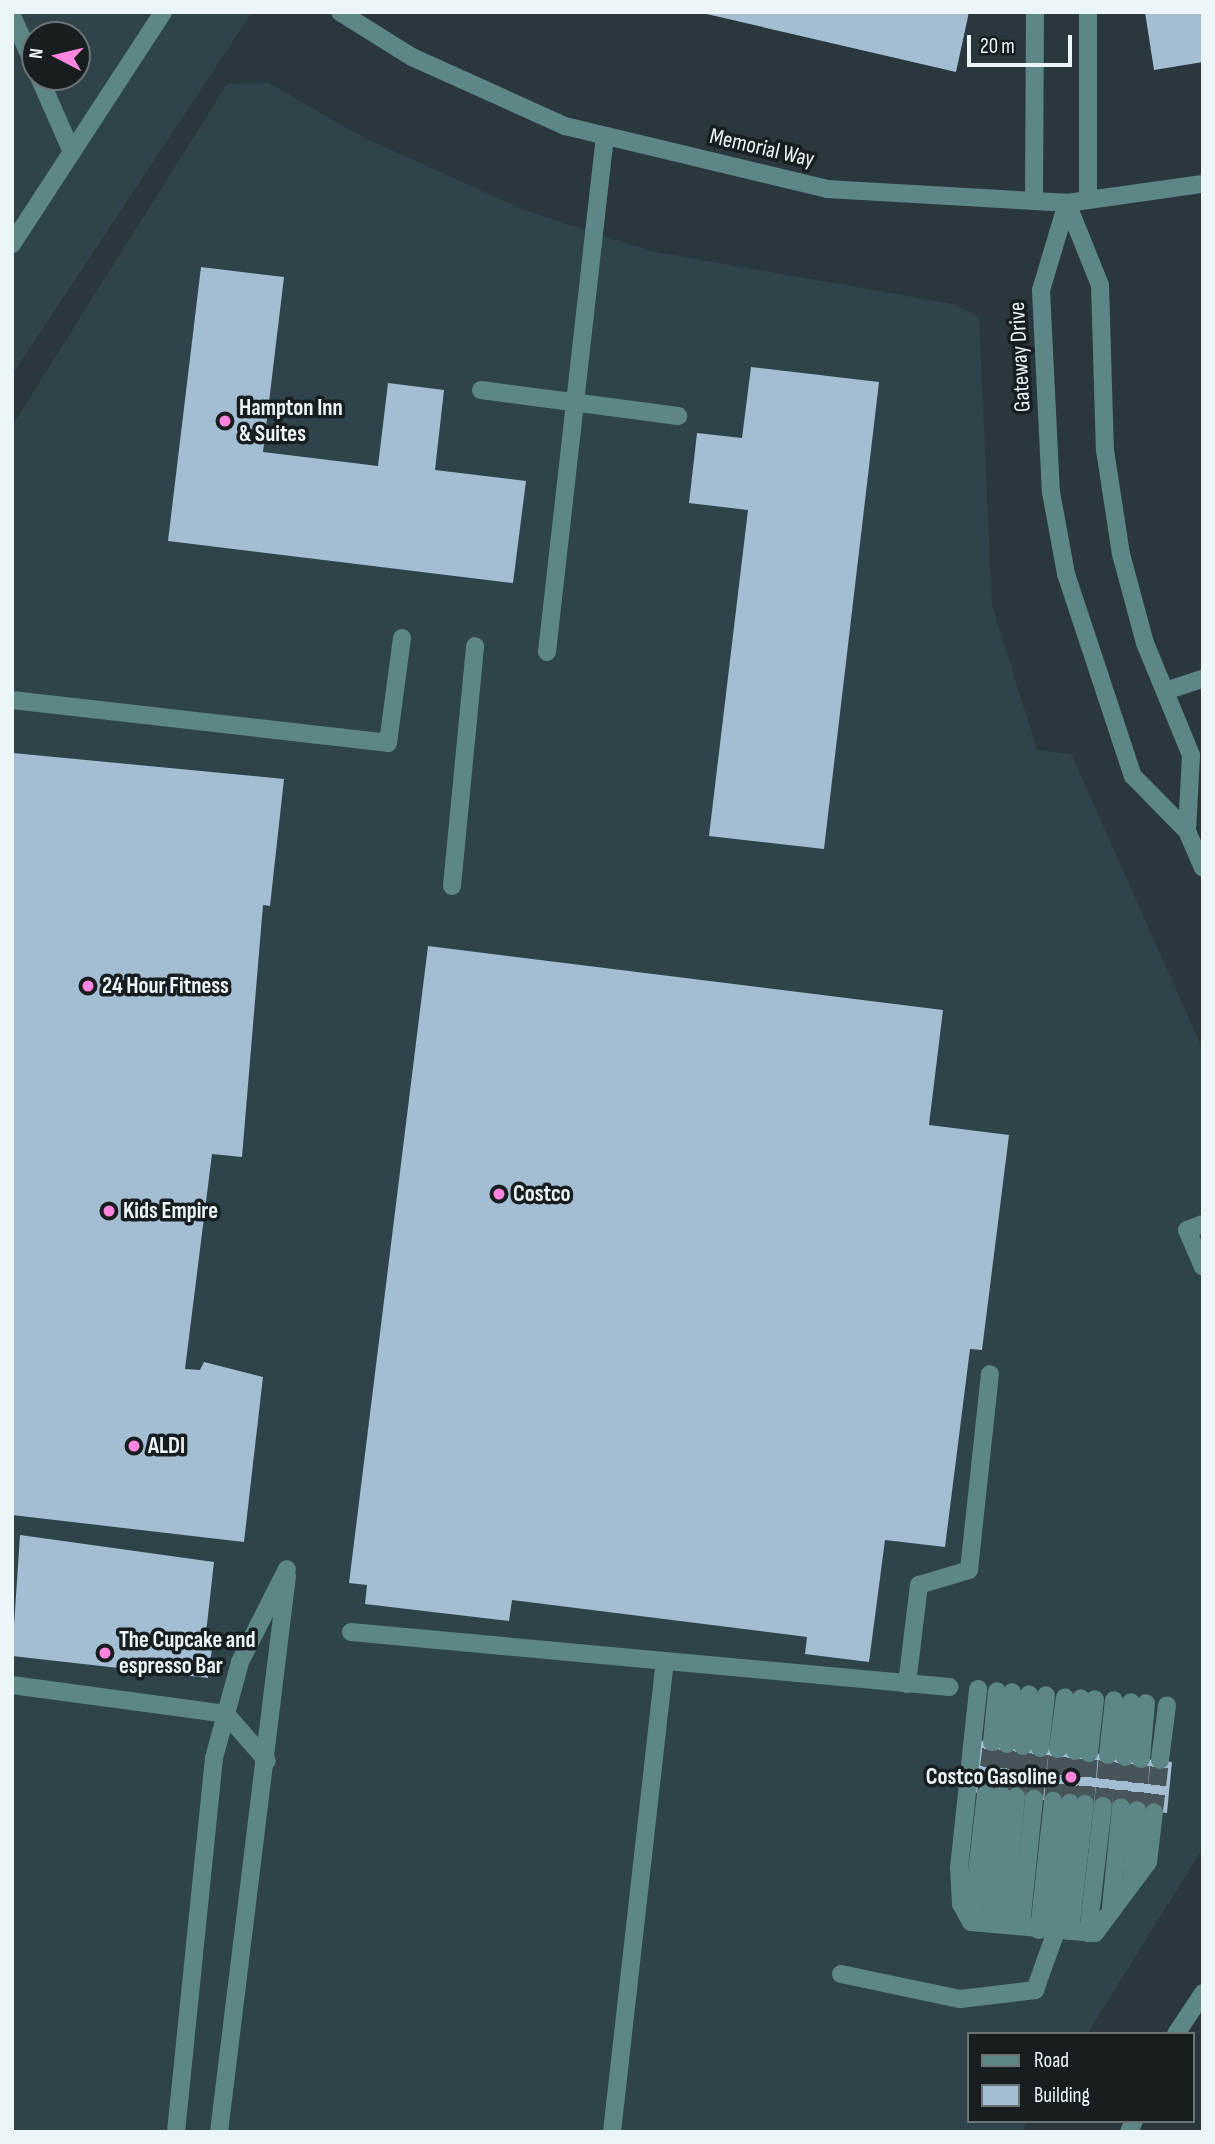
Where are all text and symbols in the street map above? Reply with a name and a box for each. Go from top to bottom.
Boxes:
north arrow [21,21,91,91]
scale bar [970,21,1075,65]
text: 20 m [980,34,1015,59]
text: N [25,47,49,60]
street label: Memorial Way [707,123,817,173]
street label: Gateway Drive [1003,301,1037,413]
place label: Hampton Inn & Suites [239,394,343,448]
marker: Hampton Inn & Suites [217,413,233,429]
place label: 24 Hour Fitness [102,972,229,1000]
marker: 24 Hour Fitness [80,978,96,994]
place label: Costco [513,1180,571,1208]
marker: Costco [491,1186,507,1202]
place label: Kids Empire [123,1197,218,1225]
marker: Kids Empire [101,1203,117,1219]
place label: ALDI [148,1432,185,1460]
marker: ALDI [126,1438,142,1454]
place label: The Cupcake and espresso Bar [119,1626,255,1680]
marker: The Cupcake and espresso Bar [97,1645,113,1661]
place label: Costco Gasoline [926,1763,1057,1791]
marker: Costco Gasoline [1063,1769,1079,1785]
legend [967,2032,1194,2123]
text: Road [1034,2048,1069,2073]
text: Building [1034,2083,1090,2108]

